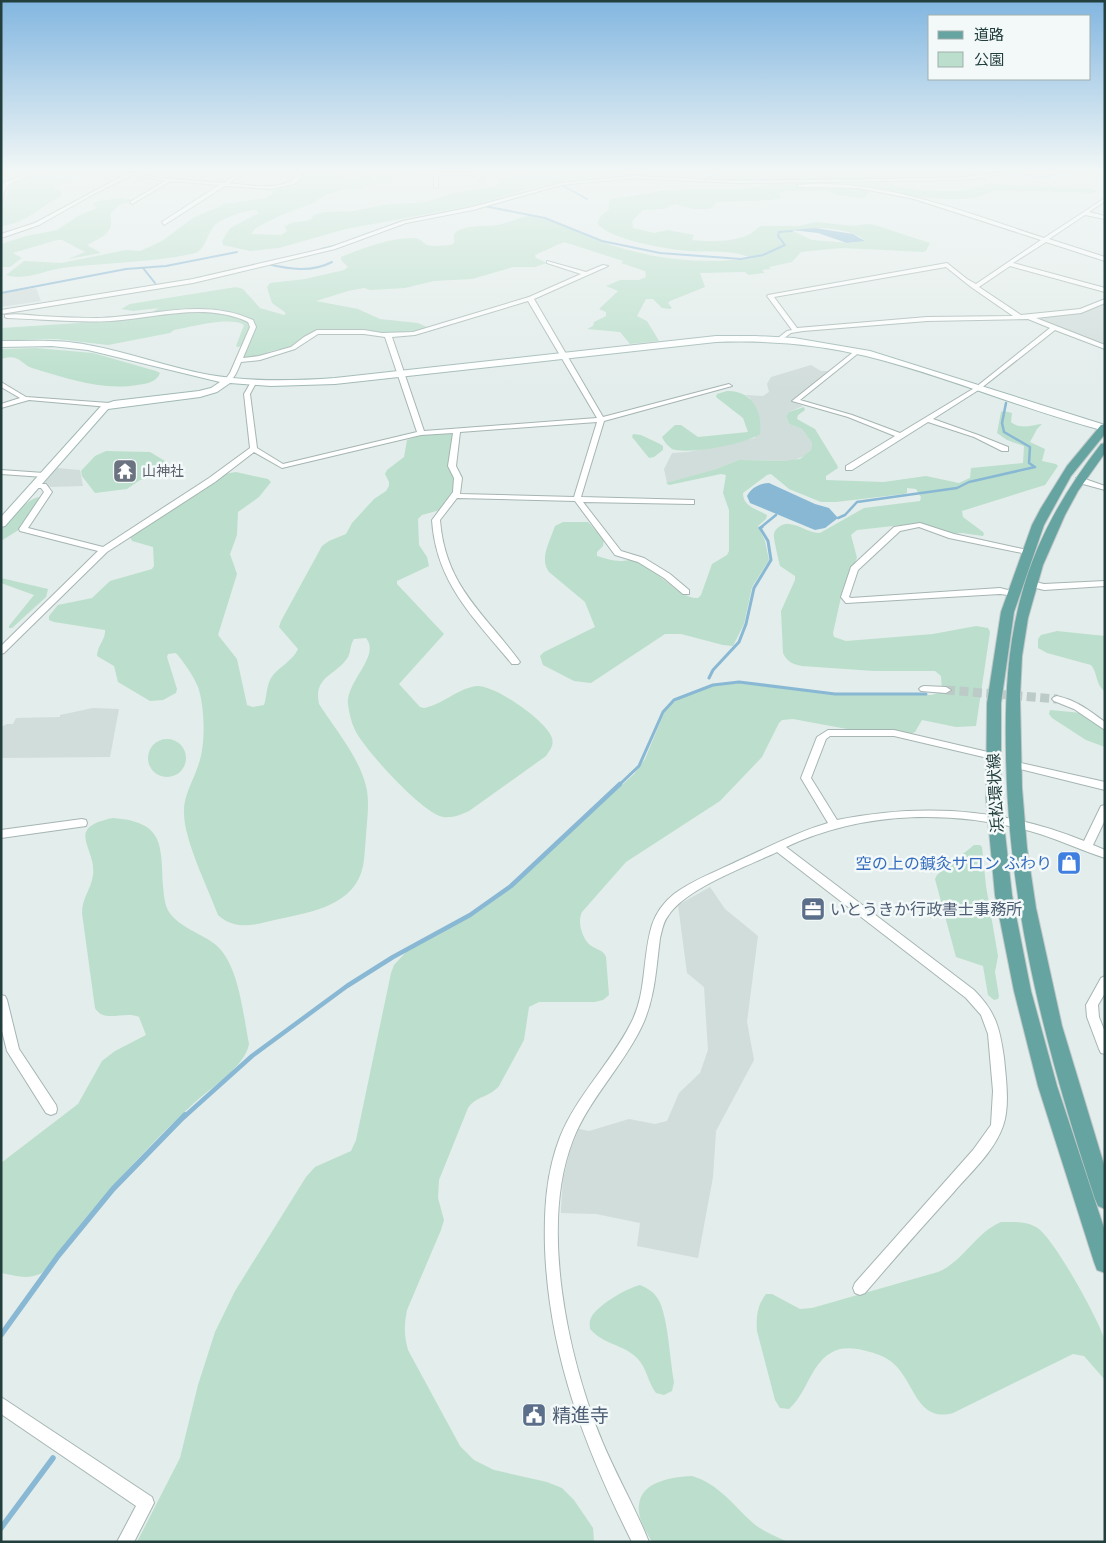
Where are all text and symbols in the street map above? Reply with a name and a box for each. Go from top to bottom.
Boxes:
legend [928,15,1091,80]
text: 道路 [974,25,1004,44]
text: 公園 [974,50,1004,69]
temple icon: 山神社 [112,458,138,484]
place label: 山神社 [142,462,184,480]
street label: 浜松環状線 [983,753,1007,833]
shop icon: 空の上の鍼灸サロン ふわり [1056,850,1082,876]
place label: 空の上の鍼灸サロン ふわり [856,853,1052,873]
office icon: いとうきか行政書士事務所 [800,896,826,922]
place label: いとうきか行政書士事務所 [830,899,1022,919]
public building icon: 精進寺 [521,1402,547,1428]
place label: 精進寺 [552,1403,609,1427]

